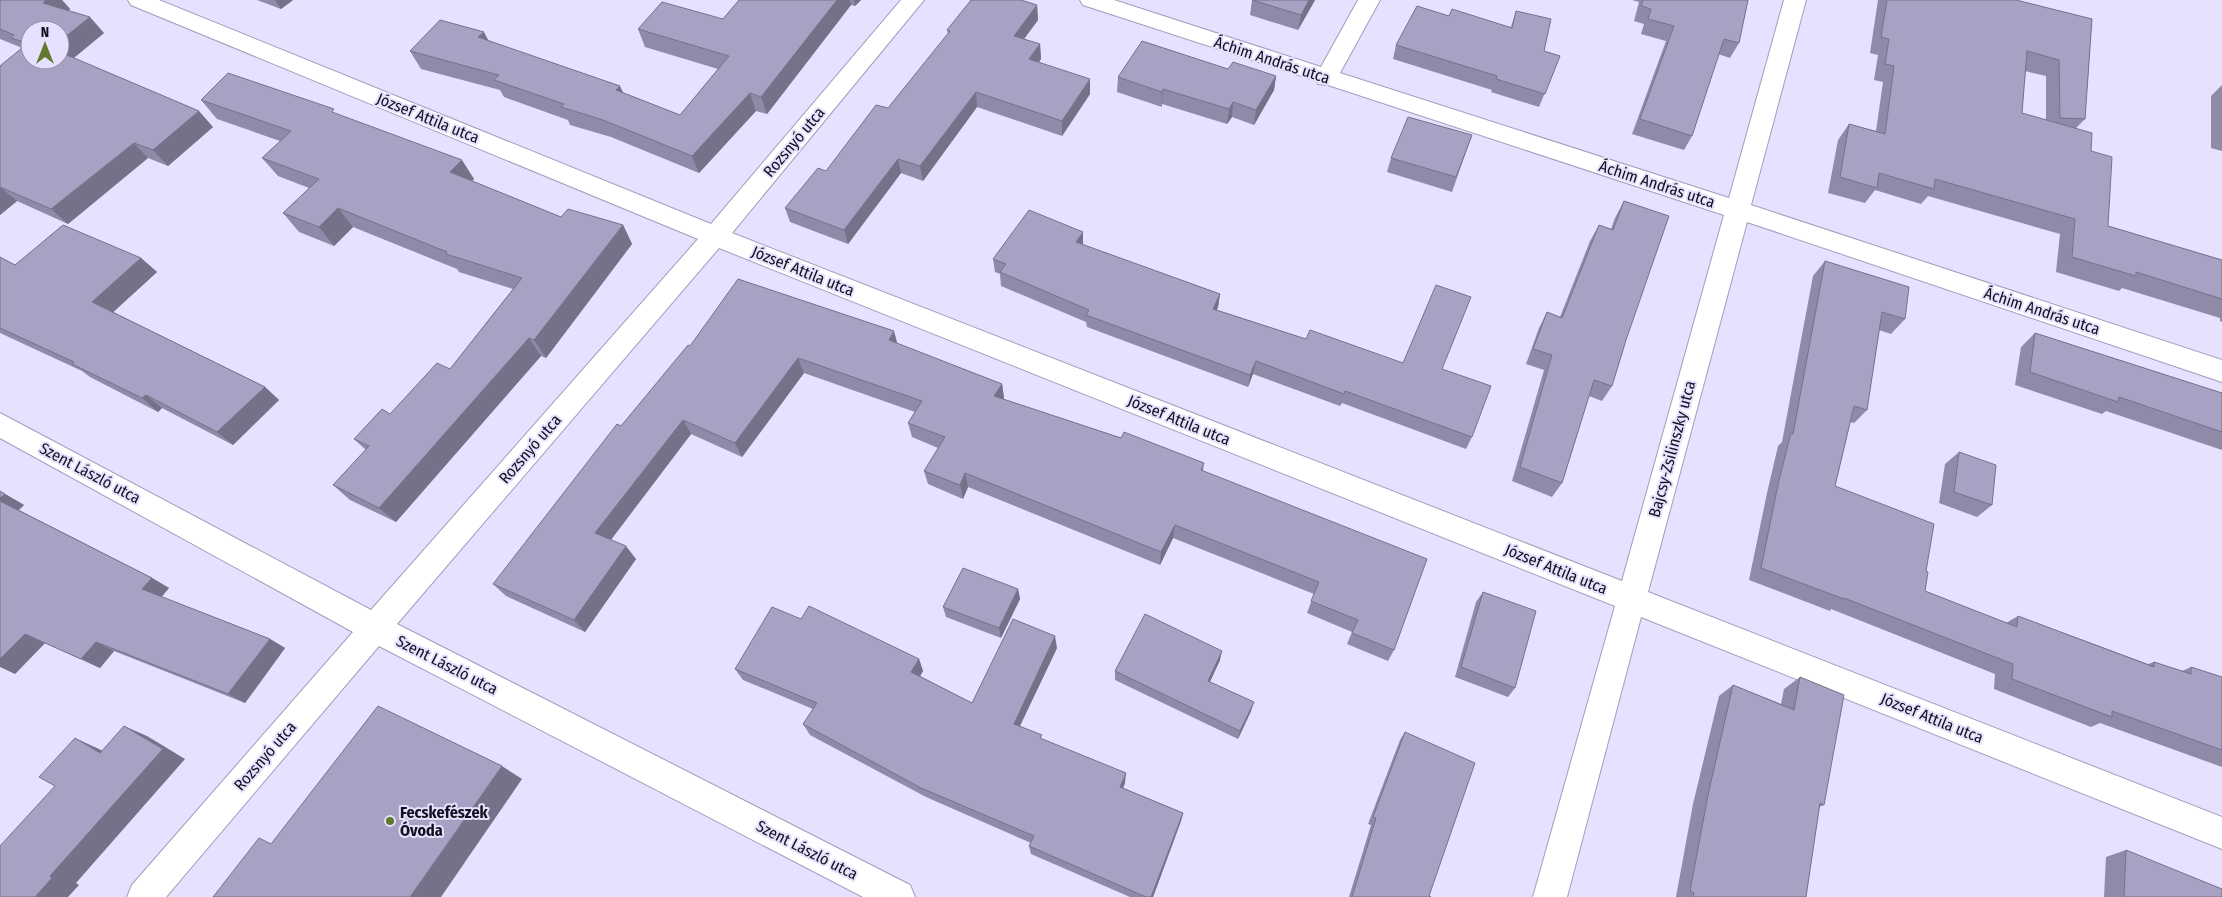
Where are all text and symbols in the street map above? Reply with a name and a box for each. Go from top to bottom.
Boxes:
north arrow [20,20,70,70]
text: N [41,24,49,41]
street label: Áchim András utca [1212,32,1332,88]
street label: József Attila utca [374,89,482,147]
street label: Rozsnyó utca [759,103,829,181]
street label: Áchim András utca [1597,156,1717,212]
street label: József Attila utca [749,242,857,300]
street label: Áchim András utca [1982,283,2102,339]
street label: Bajcsy-Zsilinszky utca [1645,378,1699,519]
street label: József Attila utca [1125,391,1233,449]
street label: Rozsnyó utca [495,410,565,487]
street label: Szent László utca [36,438,144,508]
street label: József Attila utca [1502,540,1610,598]
street label: Szent László utca [393,631,501,699]
street label: József Attila utca [1878,689,1986,747]
street label: Rozsnyó utca [230,717,300,794]
place label: Fecskefészek Óvoda [400,803,489,840]
marker: Fecskefészek Óvoda [384,815,396,827]
street label: Szent László utca [753,816,861,884]

